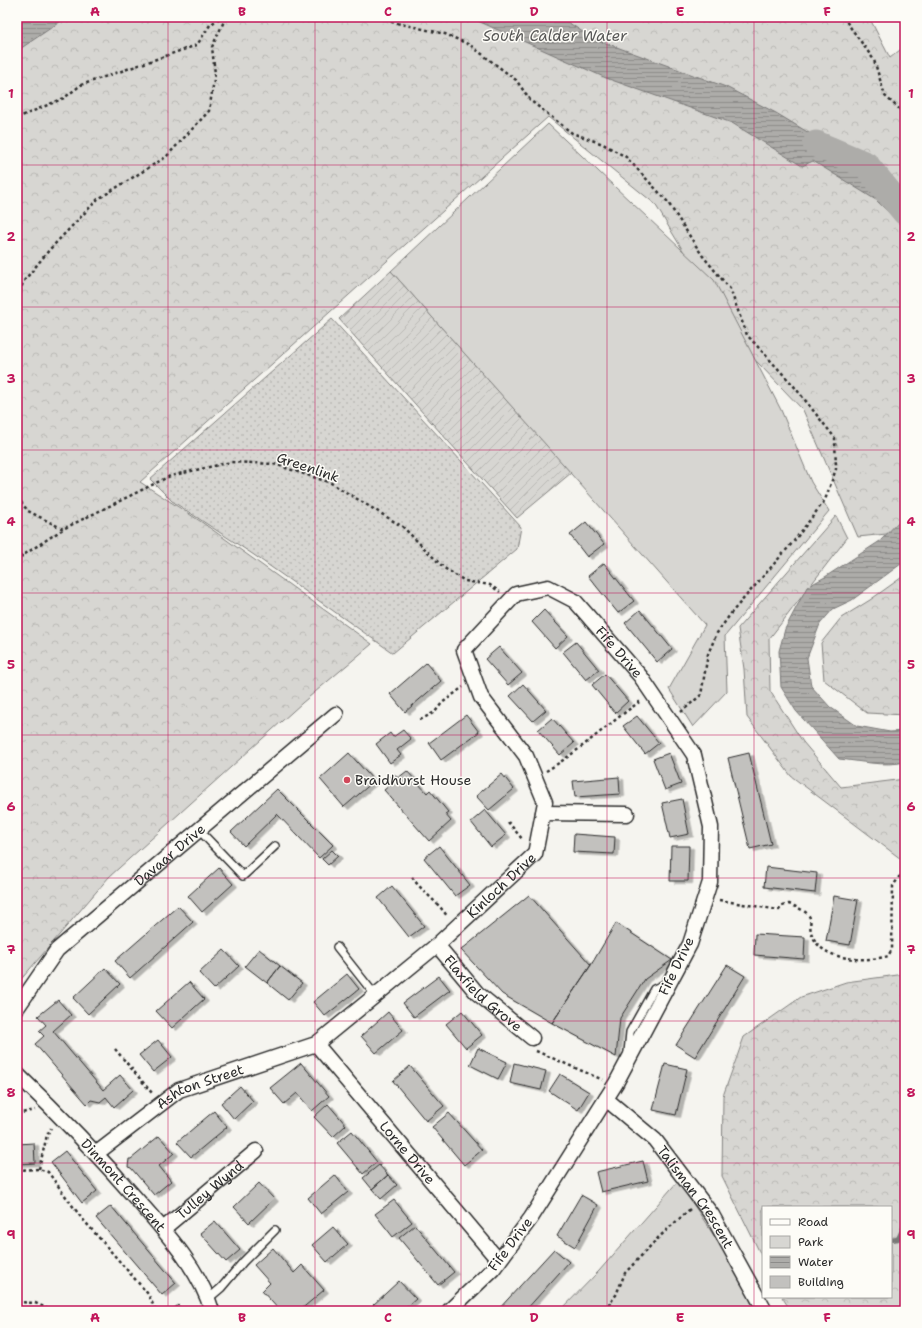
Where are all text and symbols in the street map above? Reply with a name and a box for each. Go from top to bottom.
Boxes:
text: A [90,3,100,20]
text: B [238,3,246,20]
text: C [384,3,392,20]
text: D [529,3,539,20]
text: E [676,3,685,20]
text: F [823,3,831,20]
water label: South Calder Water [483,26,628,46]
text: 1 [8,85,14,102]
text: 1 [908,85,914,102]
text: 2 [6,228,16,245]
text: 2 [906,228,916,245]
text: 3 [6,370,16,387]
text: 3 [906,370,916,387]
street label: Greenlink [274,448,342,486]
text: 4 [6,513,16,530]
text: 4 [906,513,916,530]
street label: Fife Drive [592,622,647,682]
text: 5 [7,656,15,673]
text: 5 [907,656,915,673]
place label: Braidhurst House [355,771,471,789]
marker: Braidhurst House [342,775,352,785]
text: 6 [6,798,16,815]
text: 6 [906,798,916,815]
street label: Davaar Drive [130,820,209,890]
street label: Kinloch Drive [463,849,540,922]
street label: Fife Drive [654,934,698,998]
text: 7 [6,941,16,958]
text: 7 [906,941,916,958]
street label: Flaxfield Grove [440,951,526,1035]
street label: Ashton Street [153,1060,246,1113]
text: 8 [6,1084,16,1101]
text: 8 [906,1084,916,1101]
street label: Lorne Drive [376,1117,439,1188]
street label: Dinmont Crescent [77,1135,170,1235]
street label: Talisman Crescent [653,1142,738,1252]
street label: Tulley Wynd [172,1156,247,1223]
legend [762,1206,892,1298]
street label: Fife Drive [484,1213,536,1275]
text: Road [798,1214,829,1230]
text: 9 [6,1226,16,1243]
text: 9 [906,1226,916,1243]
text: Park [798,1234,824,1250]
text: Water [798,1254,834,1270]
text: Building [798,1274,844,1290]
text: A [90,1309,100,1326]
text: B [238,1309,246,1326]
text: C [384,1309,392,1326]
text: D [529,1309,539,1326]
text: E [676,1309,685,1326]
text: F [823,1309,831,1326]

